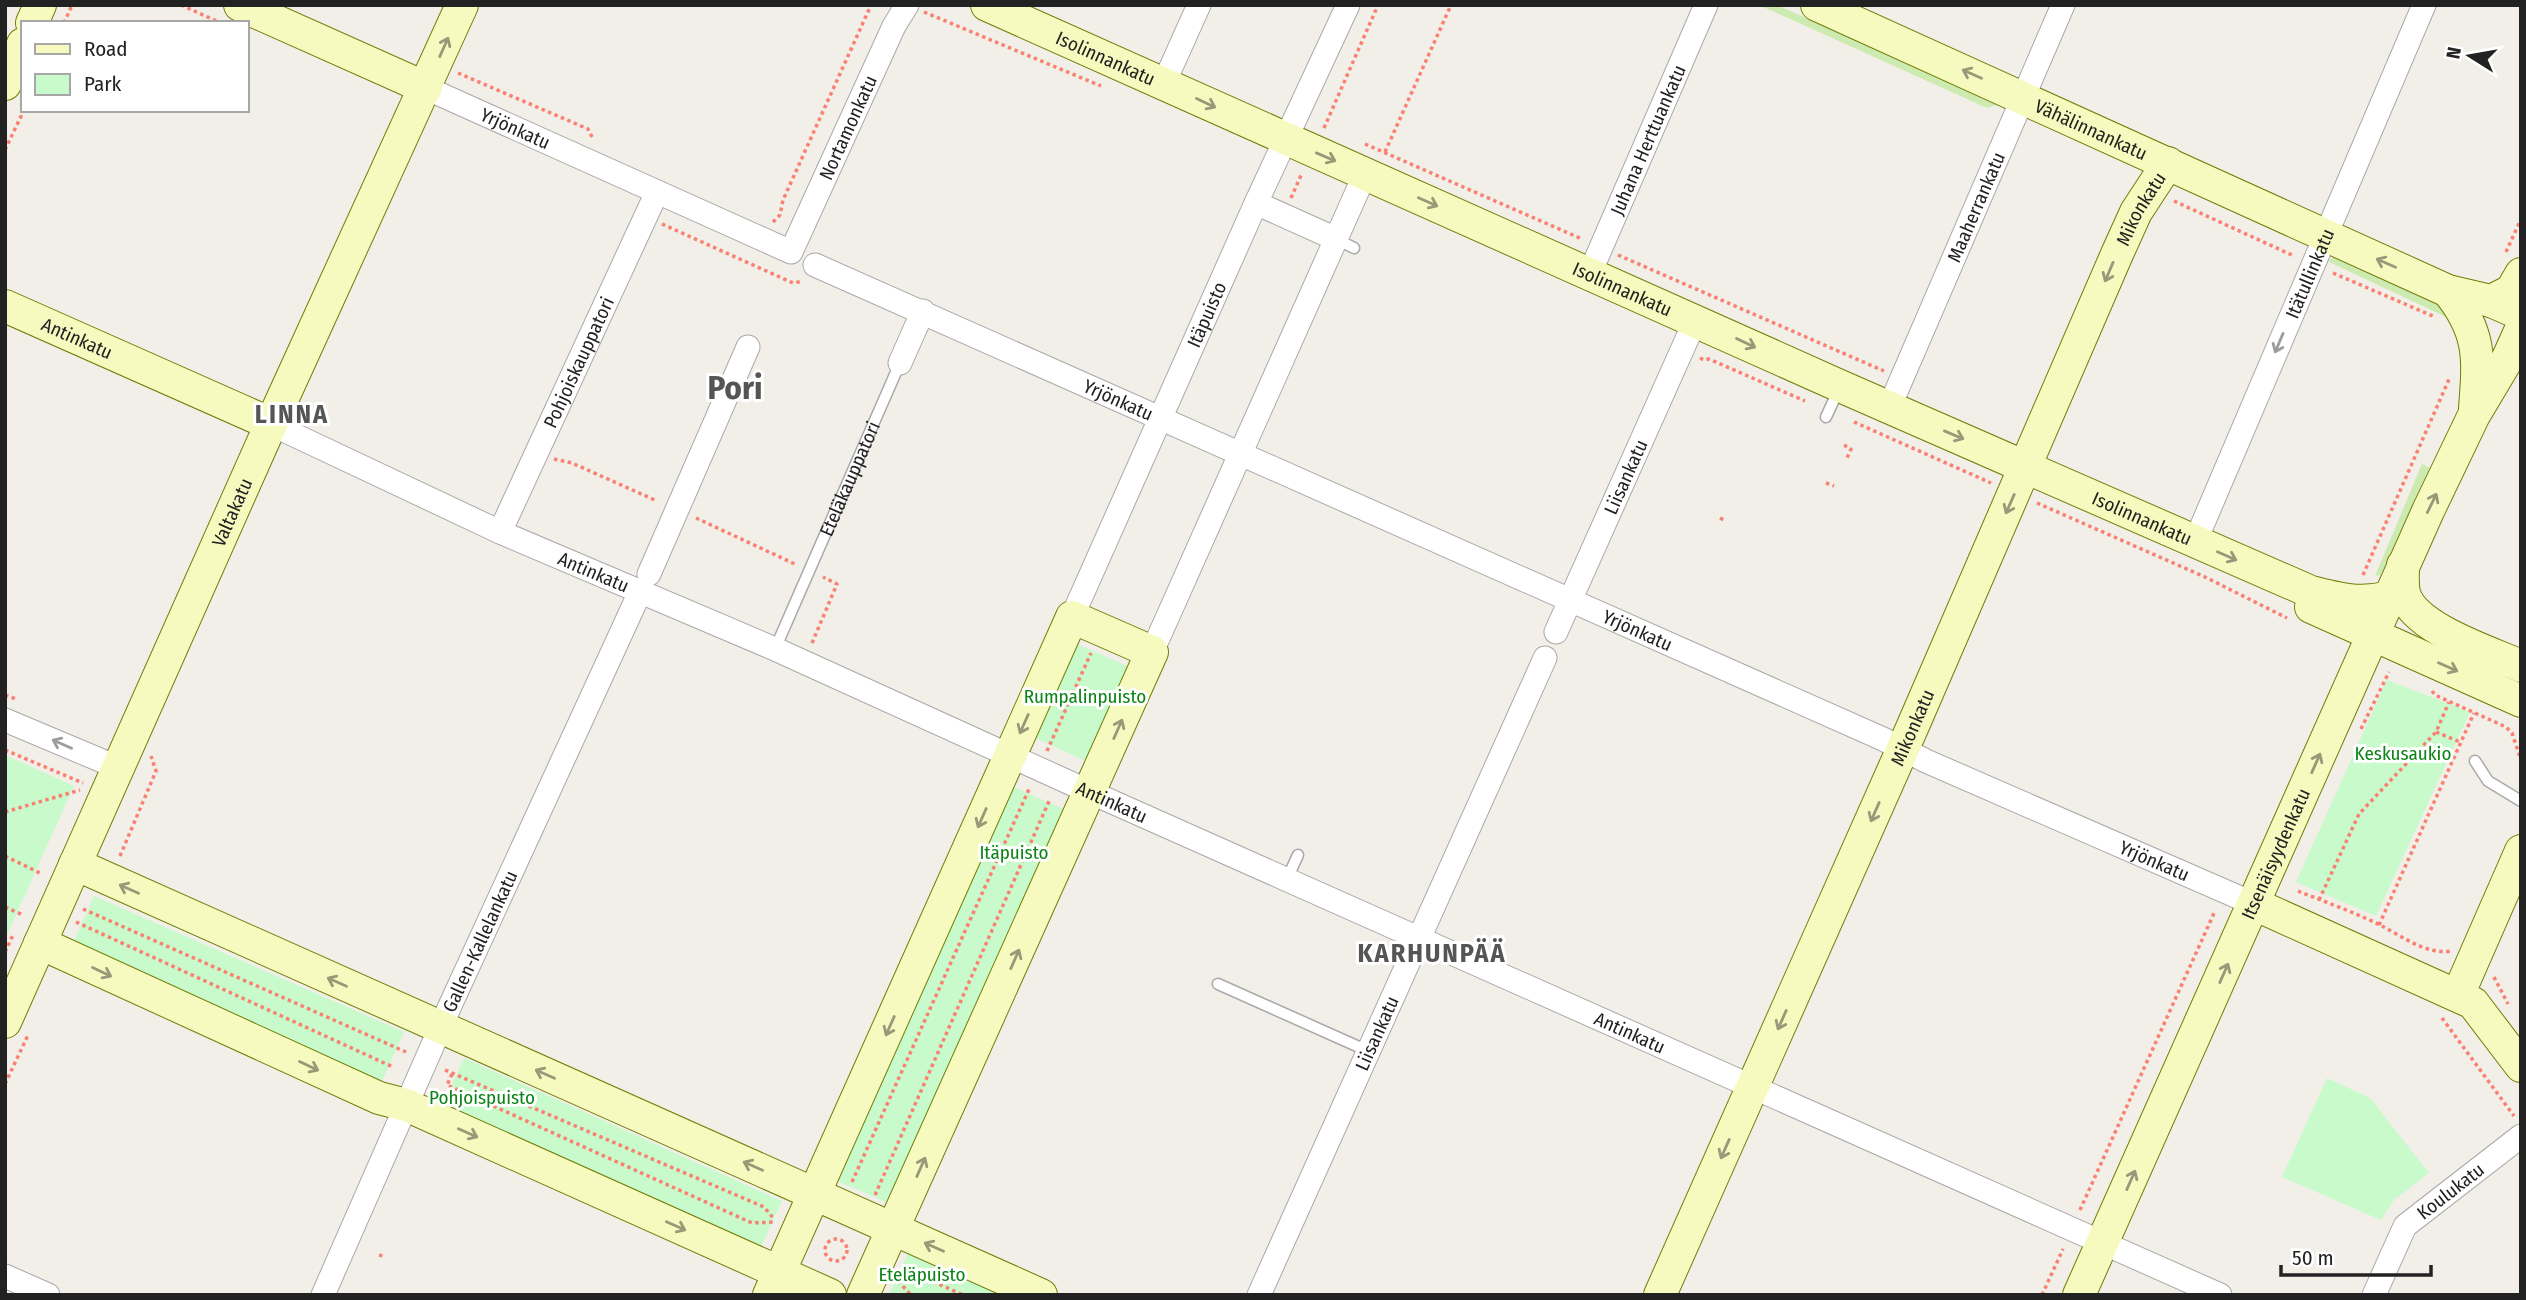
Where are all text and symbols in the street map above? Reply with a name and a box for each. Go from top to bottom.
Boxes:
legend [21,21,248,112]
north arrow [2435,21,2505,91]
street label: Isolinnankatu [1052,26,1159,90]
text: Road [84,36,128,62]
one-way arrow [438,36,451,58]
text: N [2441,45,2466,61]
street label: Juhana Herttuankatu [1605,61,1690,219]
one-way arrow [1962,67,1984,80]
text: Park [84,71,122,97]
street label: Nortamonkatu [814,72,881,183]
street label: Vähälinnankatu [2031,94,2151,165]
one-way arrow [1195,96,1216,110]
street label: Yrjönkatu [477,103,554,154]
street label: Maaherrankatu [1942,148,2010,265]
one-way arrow [1314,151,1336,164]
street label: Mikonkatu [2111,168,2171,249]
one-way arrow [1416,196,1438,209]
street label: Itätullinkatu [2280,225,2339,322]
one-way arrow [2376,256,2397,269]
street label: Isolinnankatu [1569,257,1676,321]
one-way arrow [2102,261,2115,283]
street label: Itäpuisto [1182,278,1231,351]
street label: Pohjoiskauppatori [538,293,619,431]
street label: Antinkatu [38,312,116,364]
one-way arrow [2272,332,2285,353]
one-way arrow [1734,337,1756,350]
district label: Pori [707,368,763,408]
street label: Yrjönkatu [1080,374,1157,425]
district label: LINNA [255,399,329,430]
street label: Eteläkauppatori [814,418,885,539]
one-way arrow [1942,430,1964,443]
street label: Liisankatu [1599,436,1652,518]
street label: Valtakatu [207,474,257,550]
street label: Isolinnankatu [2089,486,2195,550]
one-way arrow [2003,493,2016,514]
one-way arrow [2425,493,2439,514]
street label: Antinkatu [555,547,633,597]
one-way arrow [2216,550,2238,563]
street label: Yrjönkatu [1599,605,1676,656]
one-way arrow [2437,661,2458,674]
park label: Rumpalinpuisto [1024,685,1146,708]
street label: Mikonkatu [1885,686,1939,769]
one-way arrow [1017,713,1030,734]
one-way arrow [1112,719,1125,740]
one-way arrow [52,737,73,750]
park label: Keskusaukio [2355,742,2451,765]
one-way arrow [2310,753,2323,774]
street label: Antinkatu [1073,776,1151,828]
street label: Itsenäisyydenkatu [2236,785,2315,923]
one-way arrow [1868,801,1881,822]
one-way arrow [975,807,988,828]
street label: Yrjönkatu [2116,835,2193,886]
park label: Itäpuisto [979,841,1049,864]
street label: Gallen-Kallelankatu [437,867,522,1016]
one-way arrow [119,882,140,895]
district label: KARHUNPÄÄ [1357,938,1507,969]
one-way arrow [1009,949,1022,970]
one-way arrow [2218,962,2231,984]
one-way arrow [91,966,112,979]
one-way arrow [327,975,348,988]
street label: Liisankatu [1350,992,1403,1074]
street label: Antinkatu [1591,1007,1669,1058]
one-way arrow [1775,1009,1788,1030]
one-way arrow [883,1015,896,1036]
one-way arrow [298,1060,319,1073]
one-way arrow [535,1067,556,1080]
park label: Pohjoispuisto [429,1086,535,1109]
one-way arrow [457,1127,478,1140]
one-way arrow [1718,1138,1731,1159]
one-way arrow [915,1156,928,1178]
street label: Koulukatu [2412,1158,2488,1224]
one-way arrow [743,1159,764,1172]
one-way arrow [2125,1170,2138,1191]
one-way arrow [665,1220,686,1233]
scale bar [2281,1234,2432,1278]
one-way arrow [923,1240,945,1253]
text: 50 m [2292,1245,2334,1271]
park label: Eteläpuisto [878,1263,966,1286]

